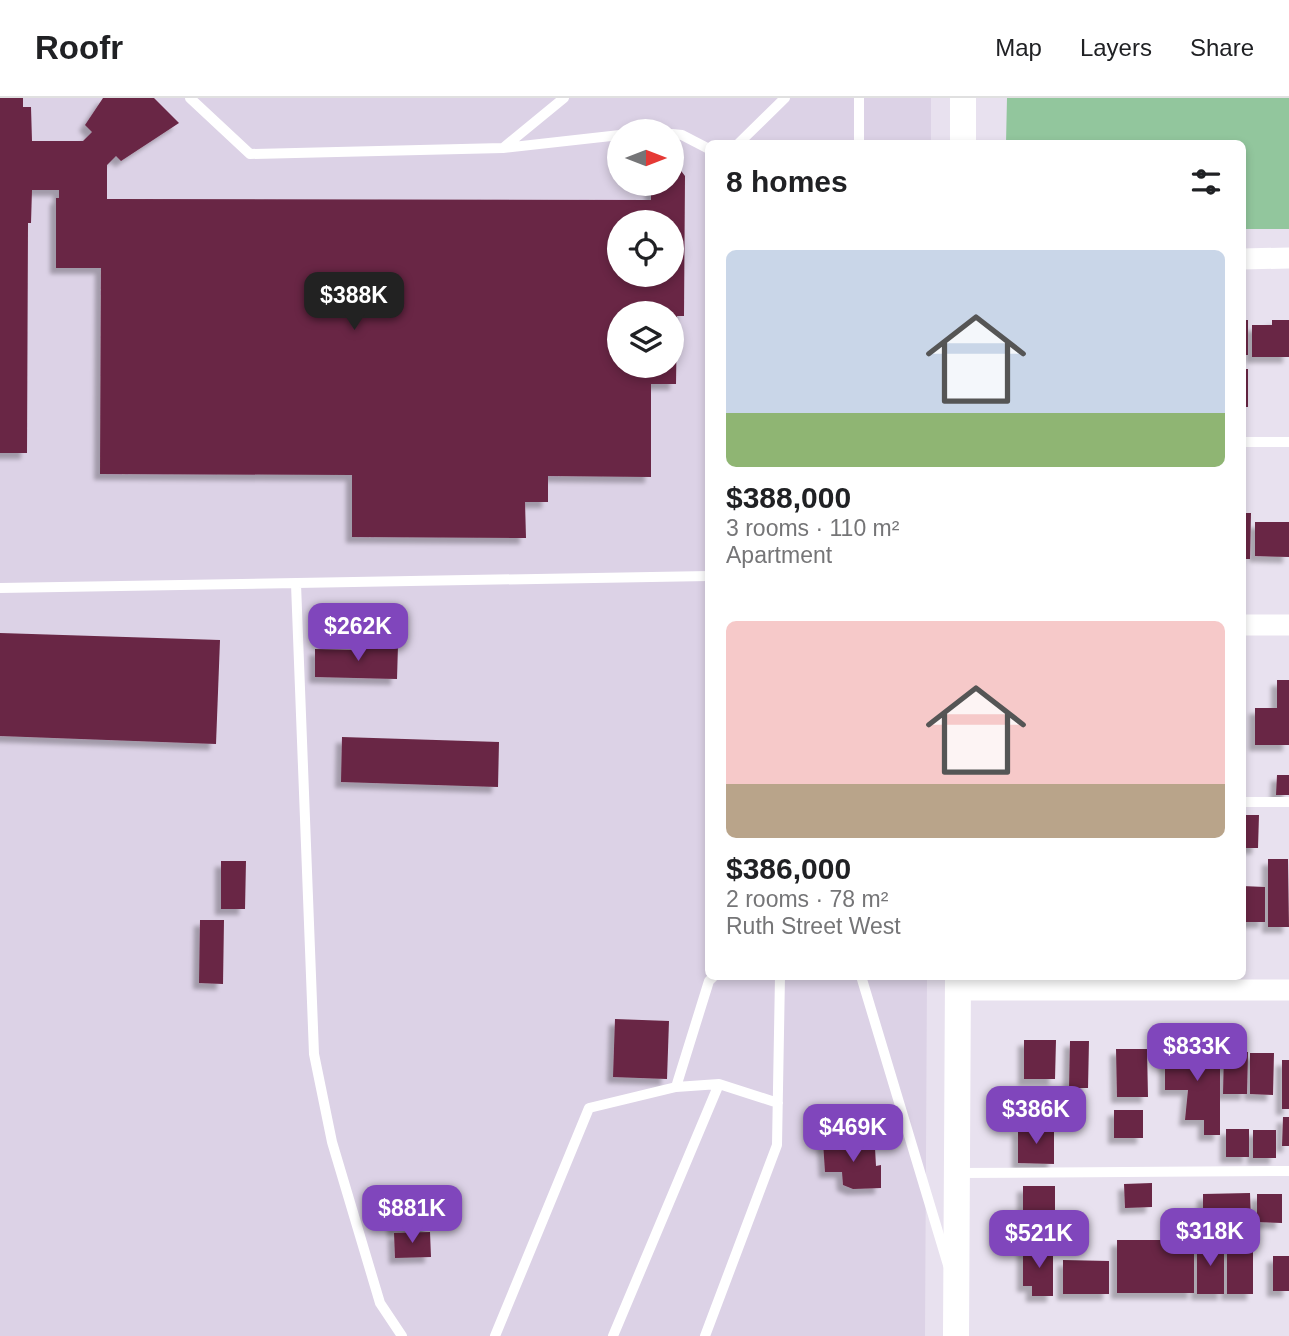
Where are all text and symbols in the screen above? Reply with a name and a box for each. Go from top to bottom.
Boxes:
text: Roofr [35,29,123,66]
text: Map [995,34,1042,61]
text: Layers [1080,34,1152,61]
text: Share [1190,34,1254,61]
north arrow [607,119,684,196]
map controls [607,119,684,378]
icon: filters [1187,163,1225,201]
text: 8 homes [726,165,848,198]
button: locate [607,210,684,287]
pin: $388K [305,272,403,332]
text: $388K [320,282,388,308]
icon: home [913,296,1039,422]
button: layers [607,301,684,378]
text: $388,000 [726,481,851,514]
text: 3 rooms · 110 m² [726,515,899,541]
text: Apartment [726,542,832,568]
pin: $262K [309,603,407,663]
text: $262K [324,613,392,639]
icon: home [913,667,1039,793]
text: $386,000 [726,852,851,885]
text: 2 rooms · 78 m² [726,886,888,912]
text: Ruth Street West [726,913,901,939]
pin: $833K [1148,1024,1246,1083]
text: $833K [1163,1033,1231,1059]
pin: $386K [987,1086,1085,1146]
text: $386K [1002,1096,1070,1122]
pin: $469K [804,1104,902,1164]
text: $469K [819,1114,887,1140]
pin: $881K [363,1186,461,1245]
text: $881K [378,1195,446,1221]
pin: $318K [1161,1208,1259,1268]
pin: $521K [990,1210,1088,1270]
text: $318K [1176,1218,1244,1244]
text: $521K [1005,1220,1073,1246]

